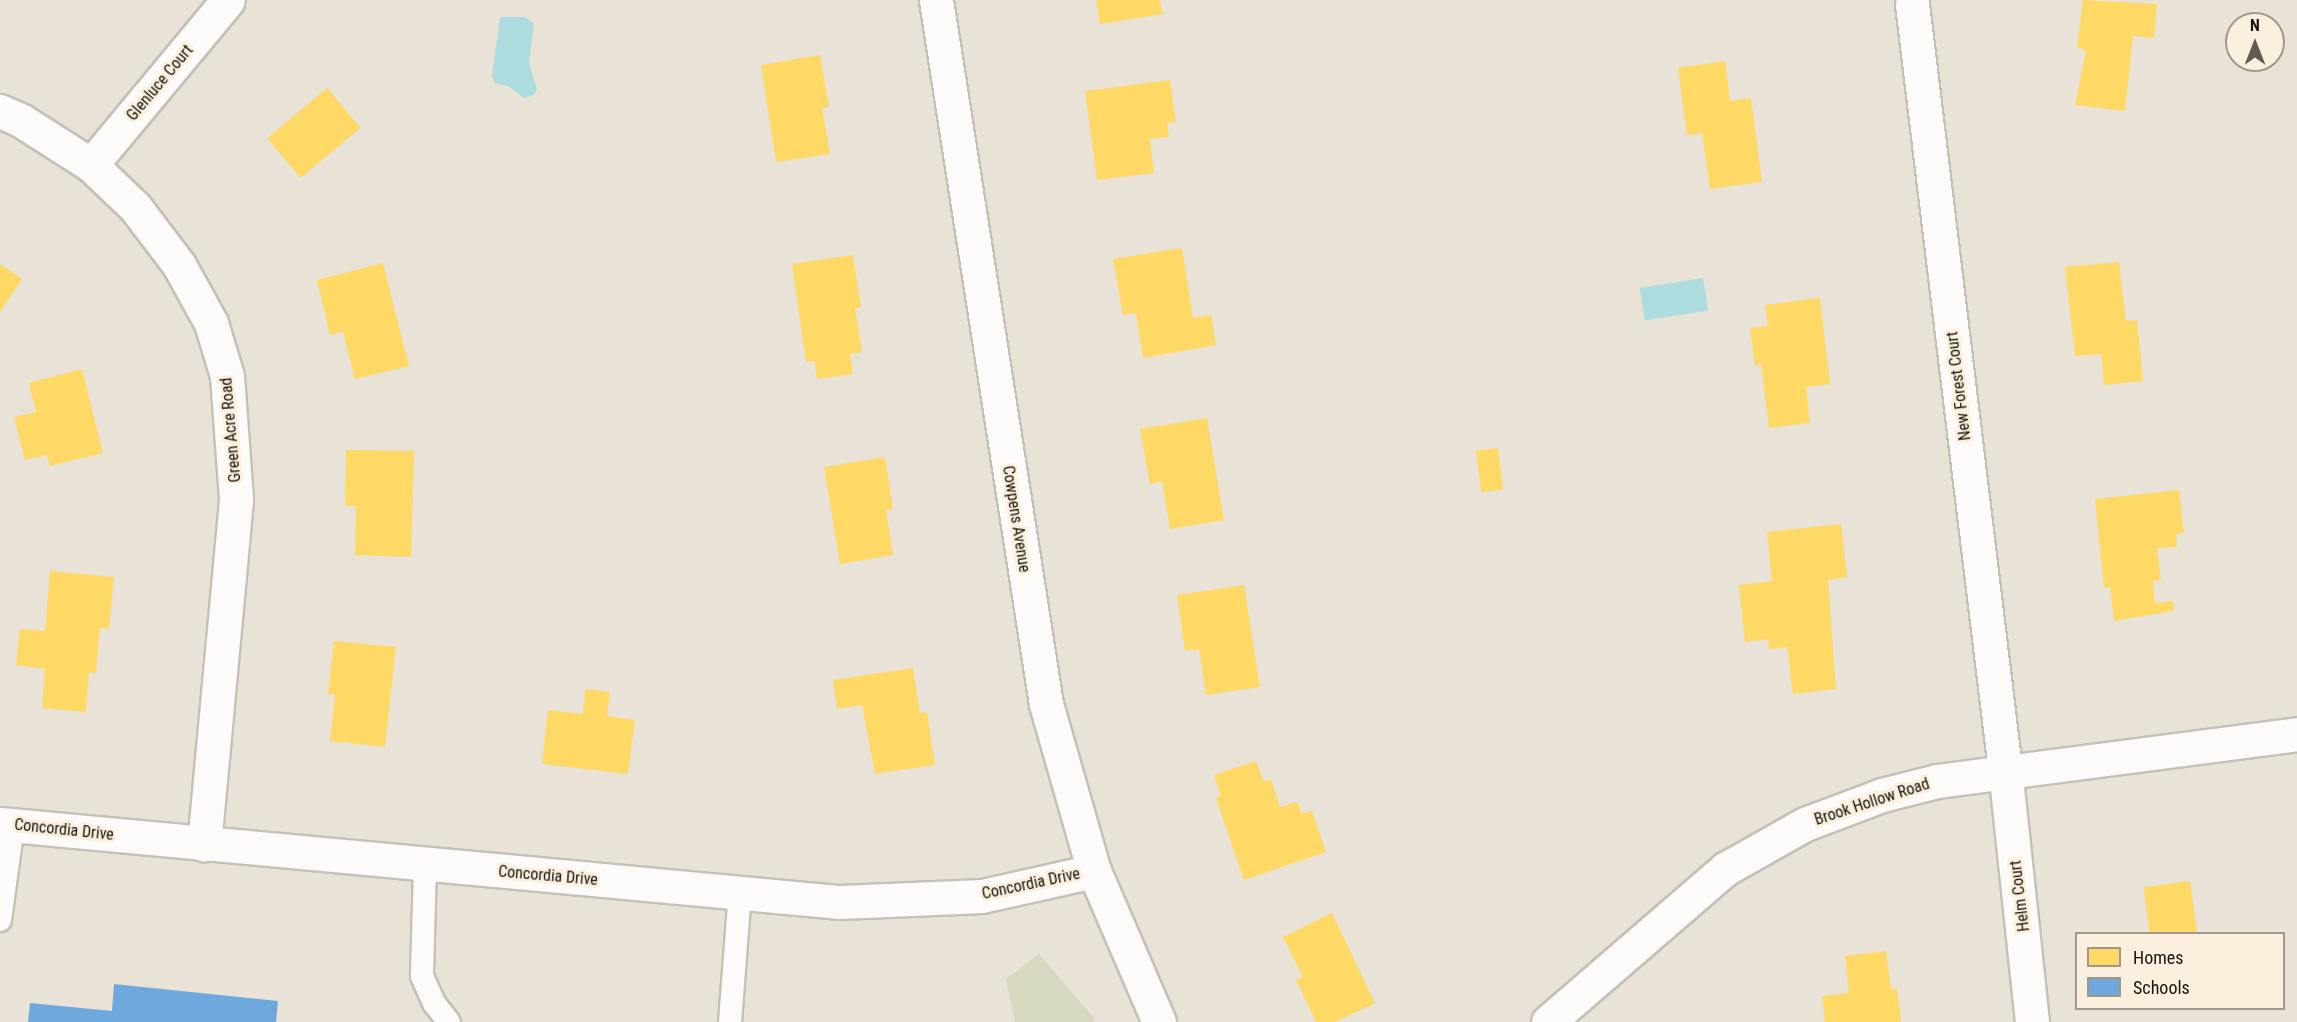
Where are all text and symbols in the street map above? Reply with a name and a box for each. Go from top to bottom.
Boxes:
north arrow [2225,12,2285,72]
text: N [2250,16,2260,35]
street label: Glenluce Court [123,41,197,125]
street label: New Forest Court [1943,330,1975,442]
street label: Green Acre Road [217,377,245,483]
street label: Cowpens Avenue [998,464,1034,574]
street label: Brook Hollow Road [1812,774,1932,830]
street label: Concordia Drive [13,815,115,845]
street label: Helm Court [2006,859,2034,933]
street label: Concordia Drive [497,862,599,890]
street label: Concordia Drive [980,864,1082,904]
legend [2075,932,2285,1010]
text: Homes [2133,947,2183,968]
text: Schools [2133,977,2190,998]

